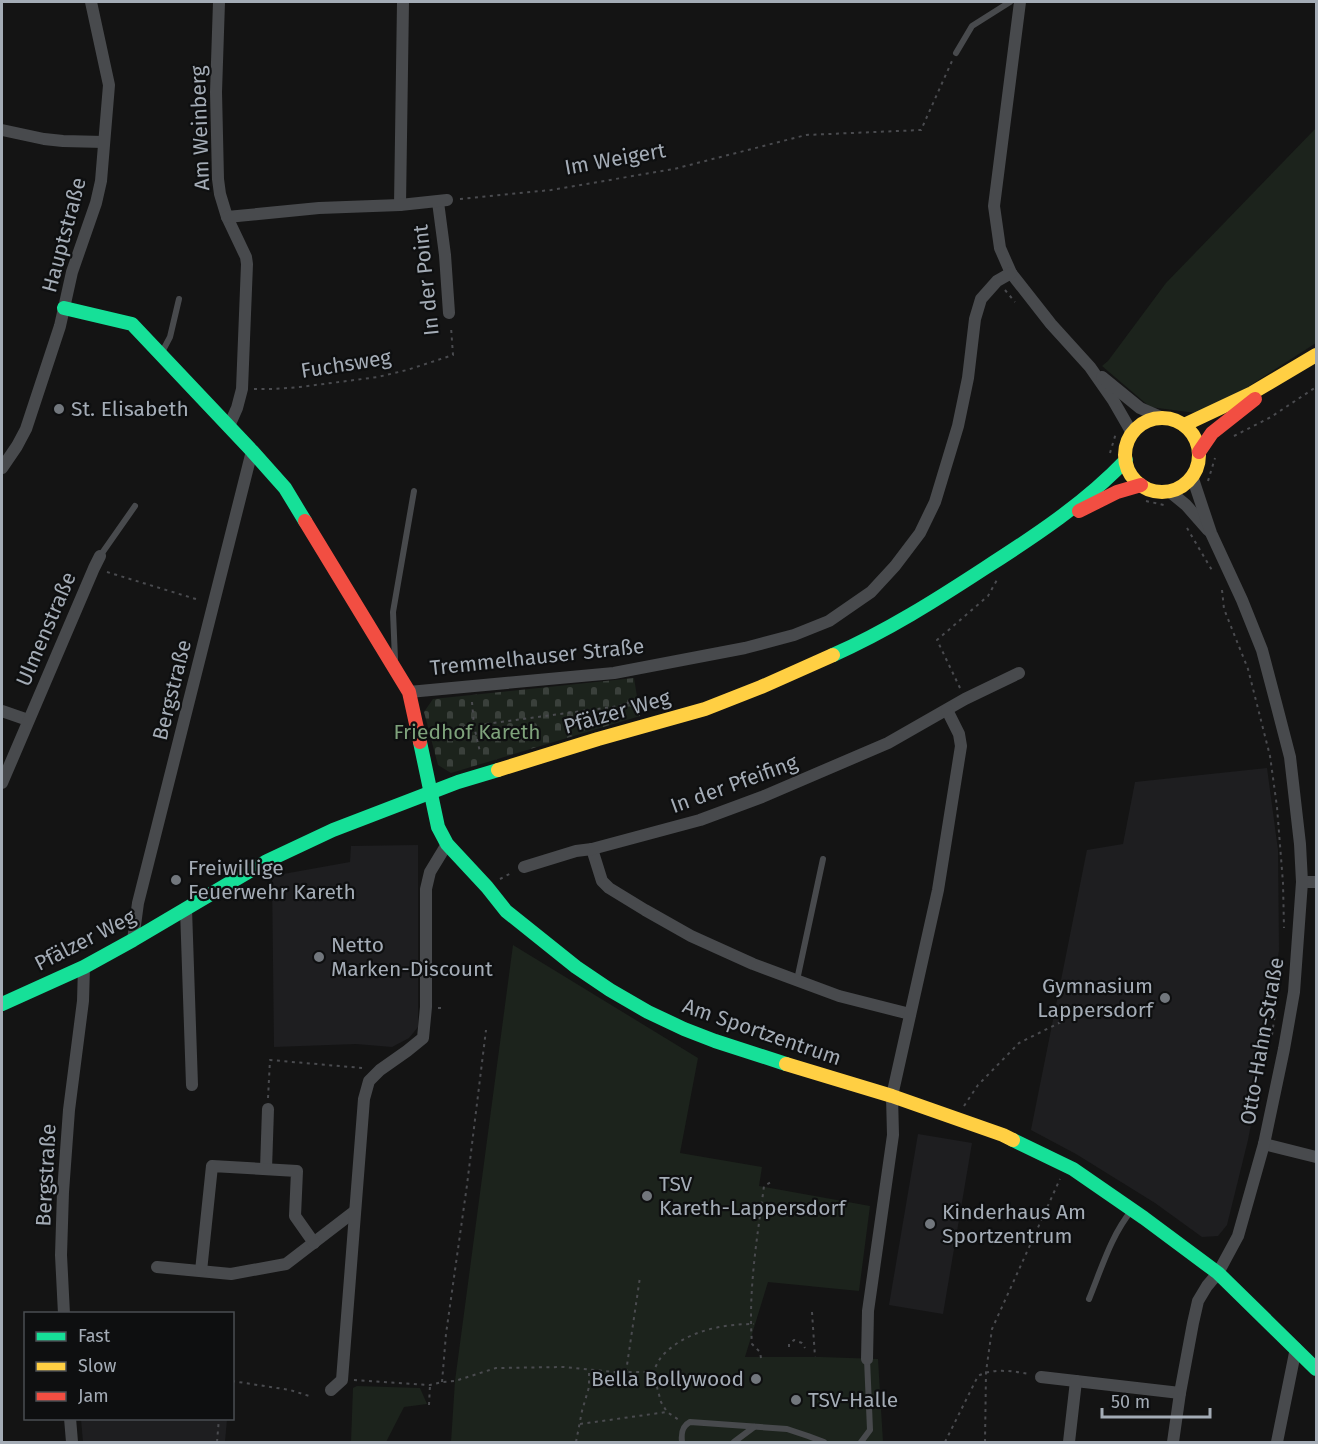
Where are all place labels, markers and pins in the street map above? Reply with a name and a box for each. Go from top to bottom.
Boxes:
place label: St. Elisabeth [71,396,189,422]
marker: St. Elisabeth [52,402,66,416]
place label: Freiwillige Feuerwehr Kareth [188,855,356,905]
marker: Freiwillige Feuerwehr Kareth [169,873,183,887]
place label: Netto Marken-Discount [331,932,493,982]
marker: Netto Marken-Discount [312,950,326,964]
place label: Gymnasium Lappersdorf [1037,973,1155,1023]
marker: Gymnasium Lappersdorf [1158,991,1172,1005]
place label: TSV Kareth-Lappersdorf [659,1171,848,1221]
marker: TSV Kareth-Lappersdorf [640,1189,654,1203]
place label: Kinderhaus Am Sportzentrum [942,1199,1086,1249]
marker: Kinderhaus Am Sportzentrum [923,1217,937,1231]
place label: Bella Bollywood [591,1366,744,1392]
marker: Bella Bollywood [749,1372,763,1386]
place label: TSV-Halle [808,1387,898,1413]
marker: TSV-Halle [789,1393,803,1407]

